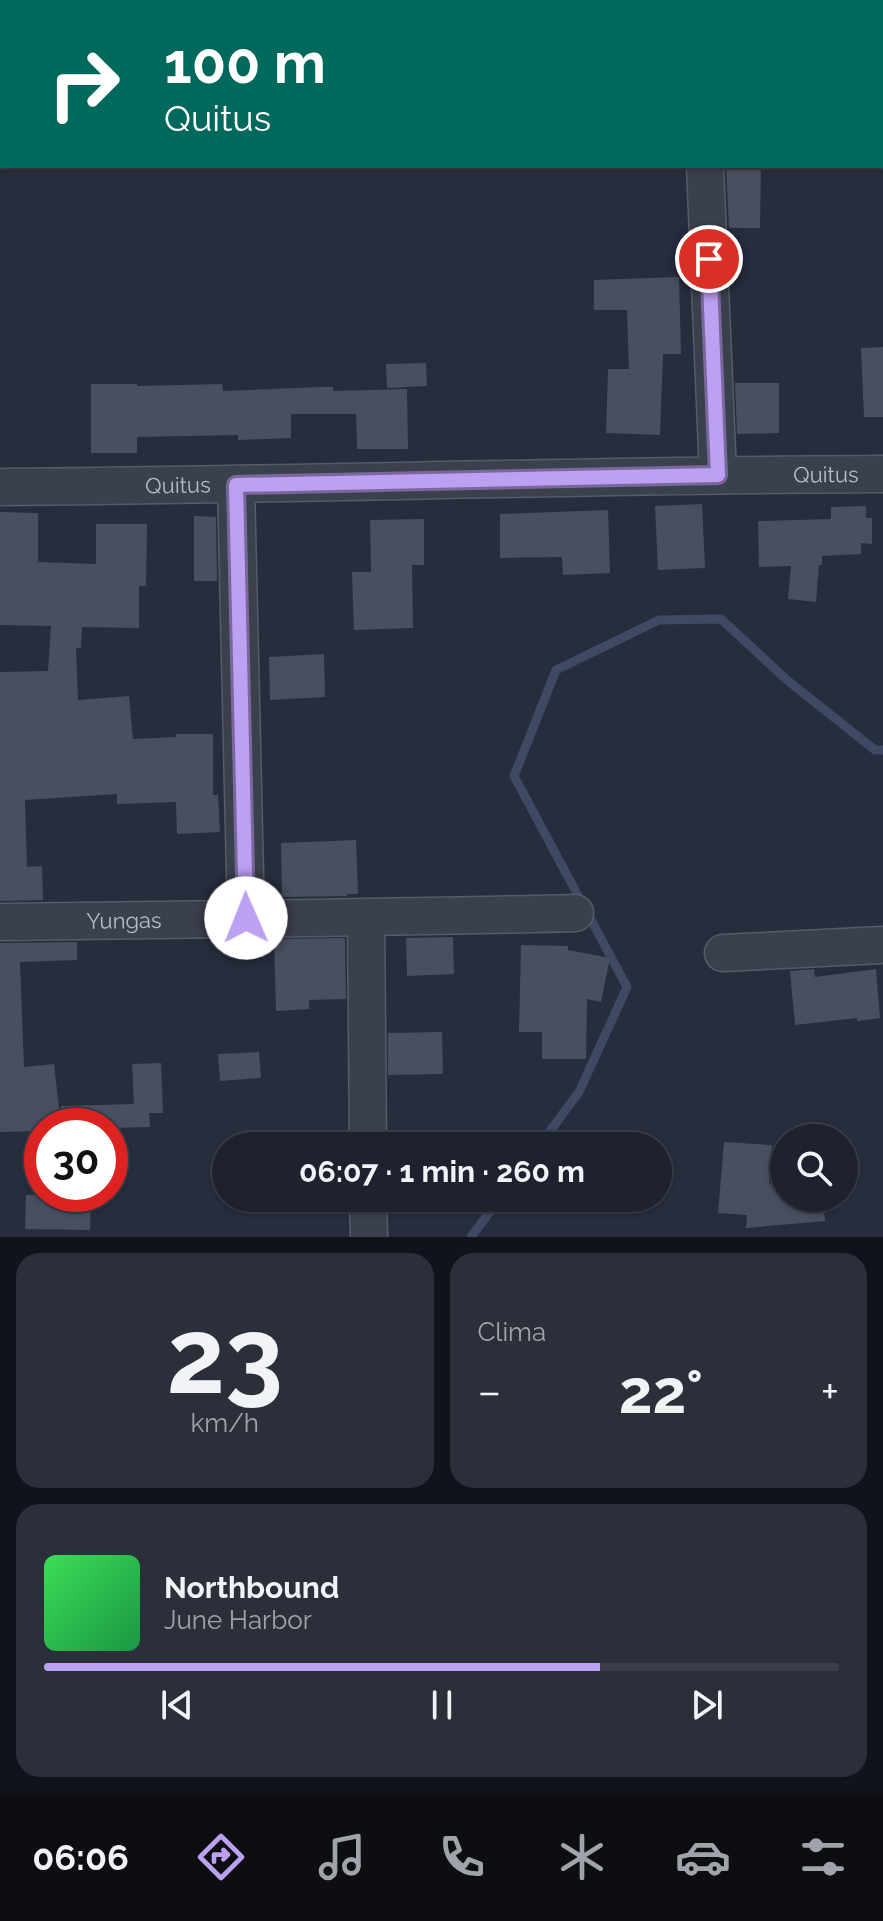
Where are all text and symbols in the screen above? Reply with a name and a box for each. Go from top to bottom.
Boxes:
text: 100 m [164,30,326,96]
icon: right [32,32,136,136]
text: Quitus [164,97,271,139]
pin [675,225,743,293]
icon: arrive [687,237,731,281]
street label: Quitus [793,461,859,488]
street label: Quitus [145,471,211,498]
position arrow [204,876,288,960]
street label: Yungas [86,907,162,934]
speed limit sign: 30 [24,1108,128,1212]
map controls [770,1124,858,1212]
button: search [770,1124,858,1212]
text: 06:07 · 1 min · 260 m [299,1154,585,1189]
text: 23 [166,1295,283,1417]
text: Clima [478,1317,546,1347]
text: 22° [619,1357,703,1427]
text: − [478,1366,501,1417]
text: + [821,1366,839,1417]
text: km/h [190,1408,259,1438]
text: Northbound [164,1570,339,1605]
text: June Harbor [164,1605,312,1635]
icon: previous [155,1683,199,1727]
icon: pause [420,1683,464,1727]
icon: next [685,1683,729,1727]
icon: directions [193,1829,249,1885]
icon: music [314,1829,370,1885]
icon: phone [434,1829,490,1885]
icon: climate [554,1829,610,1885]
icon: car [675,1829,731,1885]
icon: filters [795,1829,851,1885]
text: 06:06 [32,1836,129,1878]

